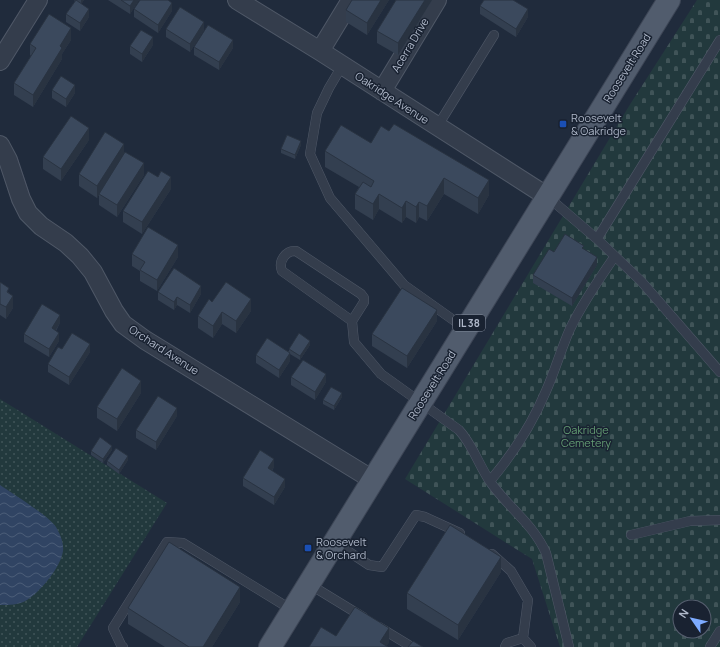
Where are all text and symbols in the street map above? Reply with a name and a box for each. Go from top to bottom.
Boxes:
street label: Acerra Drive [387,14,432,75]
street label: Roosevelt Road [599,30,654,105]
street label: Oakridge Avenue [352,68,433,127]
place label: Roosevelt & Oakridge [571,110,626,138]
marker: Roosevelt & Oakridge [558,119,568,129]
road number: IL 38 [453,315,485,331]
street label: Orchard Avenue [126,321,203,378]
street label: Roosevelt Road [404,347,459,422]
park label: Oakridge Cemetery [561,422,611,450]
place label: Roosevelt & Orchard [316,534,367,562]
marker: Roosevelt & Orchard [303,543,313,553]
north arrow [672,599,712,639]
text: N [675,606,692,621]

